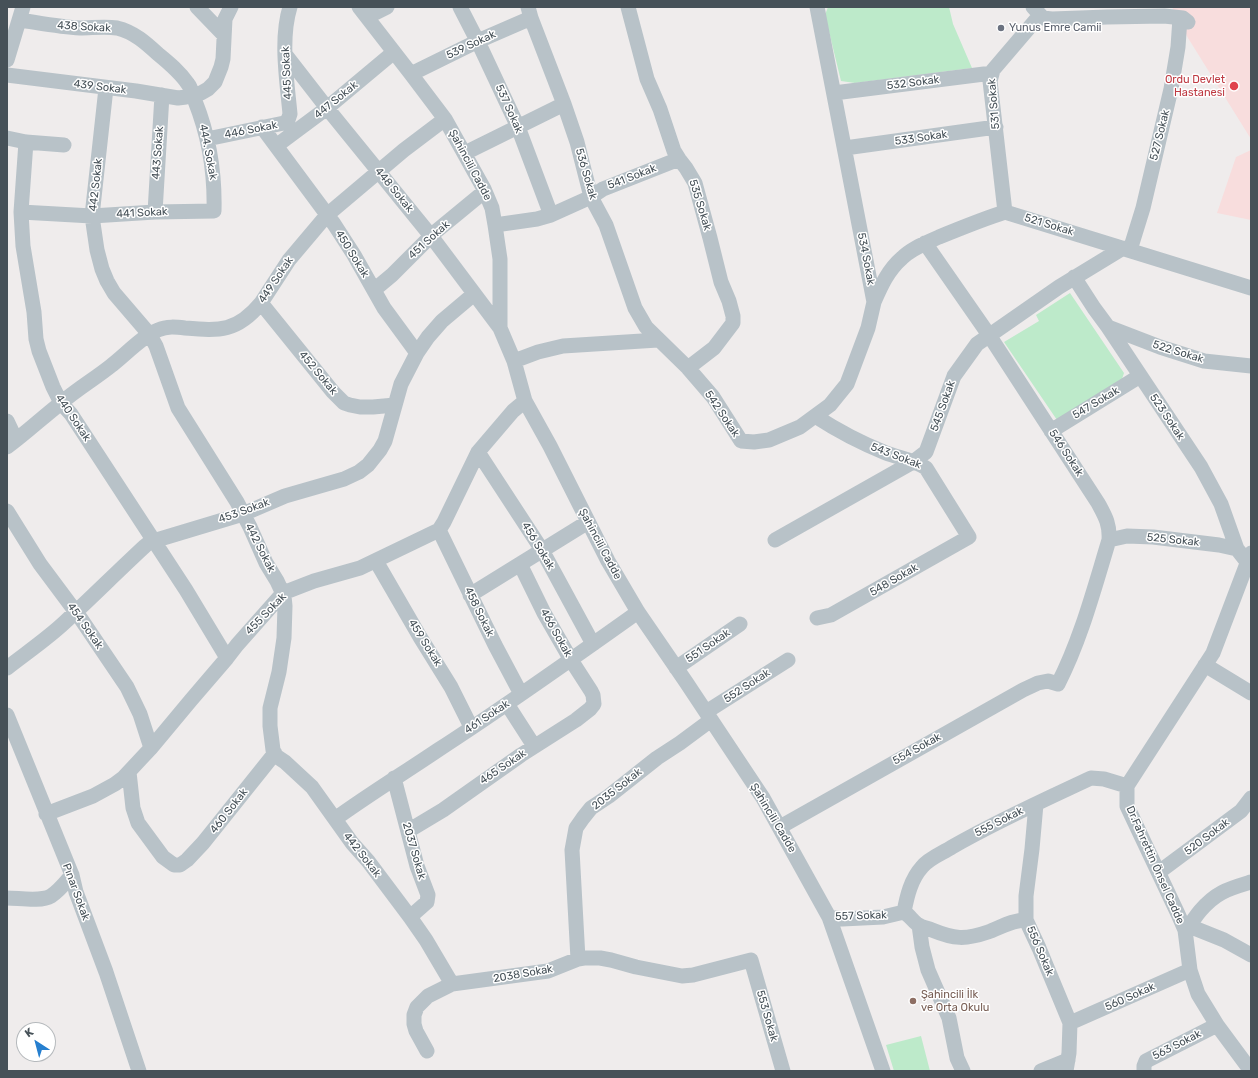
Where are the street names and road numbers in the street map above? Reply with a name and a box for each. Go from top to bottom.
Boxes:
street label: 438 Sokak [57,19,111,35]
street label: 539 Sokak [444,28,498,62]
street label: 445 Sokak [279,46,295,100]
street label: 532 Sokak [886,73,940,93]
street label: 439 Sokak [73,77,127,97]
street label: 447 Sokak [312,78,360,122]
street label: 531 Sokak [985,78,1003,130]
street label: 537 Sokak [492,83,526,135]
street label: 527 Sokak [1147,108,1173,162]
street label: 446 Sokak [224,118,278,142]
street label: 444. Sokak [196,123,220,181]
street label: 443 Sokak [150,126,166,180]
street label: Şahincili Cadde [446,127,494,203]
street label: 533 Sokak [894,128,948,148]
street label: 536 Sokak [572,147,600,201]
street label: 442 Sokak [87,158,105,212]
street label: 541 Sokak [606,162,658,192]
street label: 448 Sokak [372,165,416,215]
street label: 535 Sokak [686,178,714,232]
street label: 441 Sokak [116,205,168,221]
street label: 521 Sokak [1023,211,1075,239]
street label: 451 Sokak [406,218,452,262]
street label: 450 Sokak [332,228,372,280]
street label: 534 Sokak [854,232,878,286]
street label: 449 Sokak [256,254,296,306]
street label: 522 Sokak [1151,338,1205,366]
street label: 452 Sokak [296,348,340,398]
street label: 545 Sokak [928,379,958,433]
street label: 547 Sokak [1070,384,1122,422]
street label: 542 Sokak [702,388,742,440]
street label: 523 Sokak [1147,391,1187,443]
street label: 440 Sokak [52,392,94,444]
street label: 546 Sokak [1046,427,1086,479]
street label: 543 Sokak [869,440,923,472]
street label: 453 Sokak [217,496,271,526]
street label: Şahincili Cadde [576,506,624,582]
street label: 456 Sokak [519,520,557,572]
street label: 442 Sokak [242,521,278,575]
street label: 525 Sokak [1146,531,1200,549]
street label: 548 Sokak [868,561,920,599]
street label: 458 Sokak [461,585,497,639]
street label: 455 Sokak [243,590,289,638]
street label: 454 Sokak [64,600,106,652]
street label: 466 Sokak [537,607,575,659]
street label: 459 Sokak [405,617,445,669]
street label: 551 Sokak [683,626,733,666]
street label: 552 Sokak [721,666,773,706]
street label: 461 Sokak [462,697,512,737]
street label: 554 Sokak [891,730,943,768]
street label: 465 Sokak [477,747,529,787]
street label: 2035 Sokak [589,765,645,813]
street label: Şahincili Cadde [747,781,799,855]
street label: 460 Sokak [207,786,251,836]
street label: 555 Sokak [972,804,1026,840]
street label: Dr.Fahrettin Önsel Cadde [1123,804,1187,926]
street label: 520 Sokak [1182,816,1232,858]
street label: 2037 Sokak [400,821,428,881]
street label: 442 Sokak [340,830,384,880]
street label: Pınar Sokak [60,862,92,922]
street label: 557 Sokak [835,908,887,924]
street label: 556 Sokak [1024,924,1056,978]
street label: 2038 Sokak [492,962,554,986]
street label: 560 Sokak [1103,980,1157,1014]
street label: 553 Sokak [753,989,781,1043]
street label: 563 Sokak [1150,1027,1204,1063]

